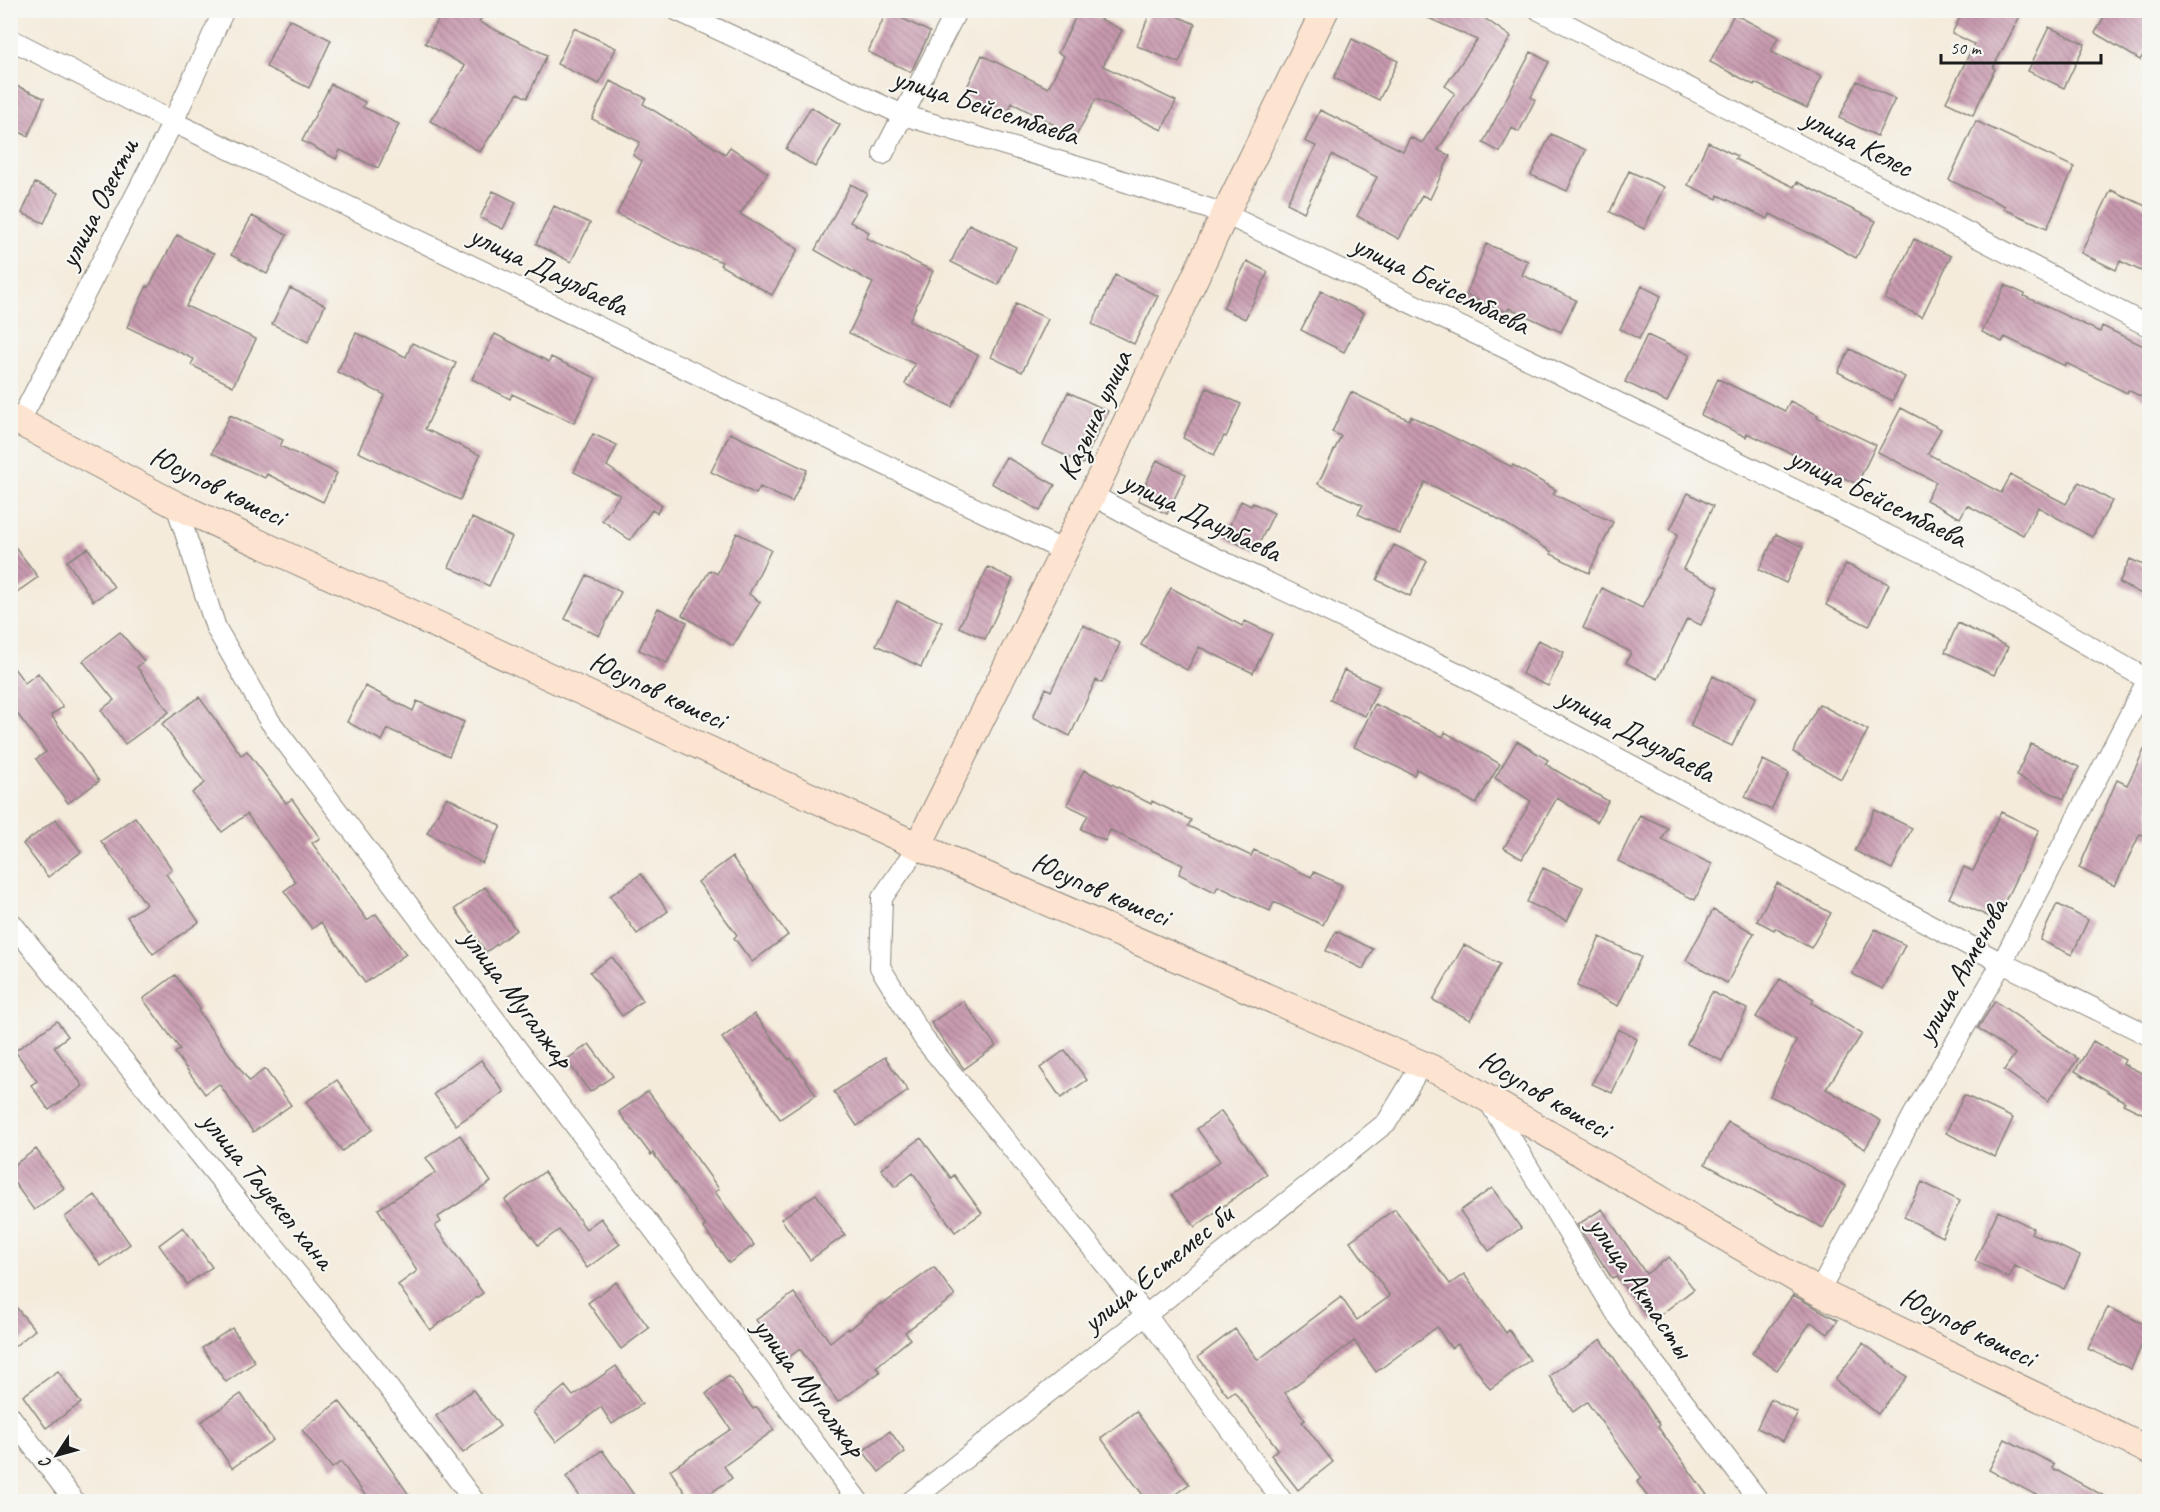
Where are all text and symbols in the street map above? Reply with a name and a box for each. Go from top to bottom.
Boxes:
scale bar [1941,27,2102,65]
text: 50 m [1950,37,1983,59]
street label: улица Бейсембаева [886,57,1085,154]
street label: улица Келес [1795,97,1921,186]
street label: улица Озекти [48,130,148,276]
street label: улица Даулбаева [462,214,636,326]
street label: улица Бейсембаева [1344,224,1538,344]
street label: Казына улица [1048,342,1141,486]
street label: Юсупов көшесі [144,437,295,537]
street label: улица Бейсембаева [1781,437,1975,557]
street label: улица Даулбаева [1115,460,1289,572]
street label: Юсупов көшесі [584,642,735,740]
street label: улица Даулбаева [1551,676,1723,792]
street label: Юсупов көшесі [1026,843,1179,936]
street label: улица Алменова [1905,889,2017,1051]
street label: улица Мугалжар [452,919,584,1077]
street label: Юсупов көшесі [1472,1041,1621,1149]
street label: улица Тауекел хана [191,1101,345,1279]
street label: улица Естемес би [1072,1194,1242,1342]
street label: улица Актасты [1579,1207,1704,1367]
street label: Юсупов көшесі [1894,1278,2045,1378]
street label: улица Мугалжар [744,1308,876,1466]
north arrow [27,1425,87,1485]
text: С [34,1452,56,1472]

